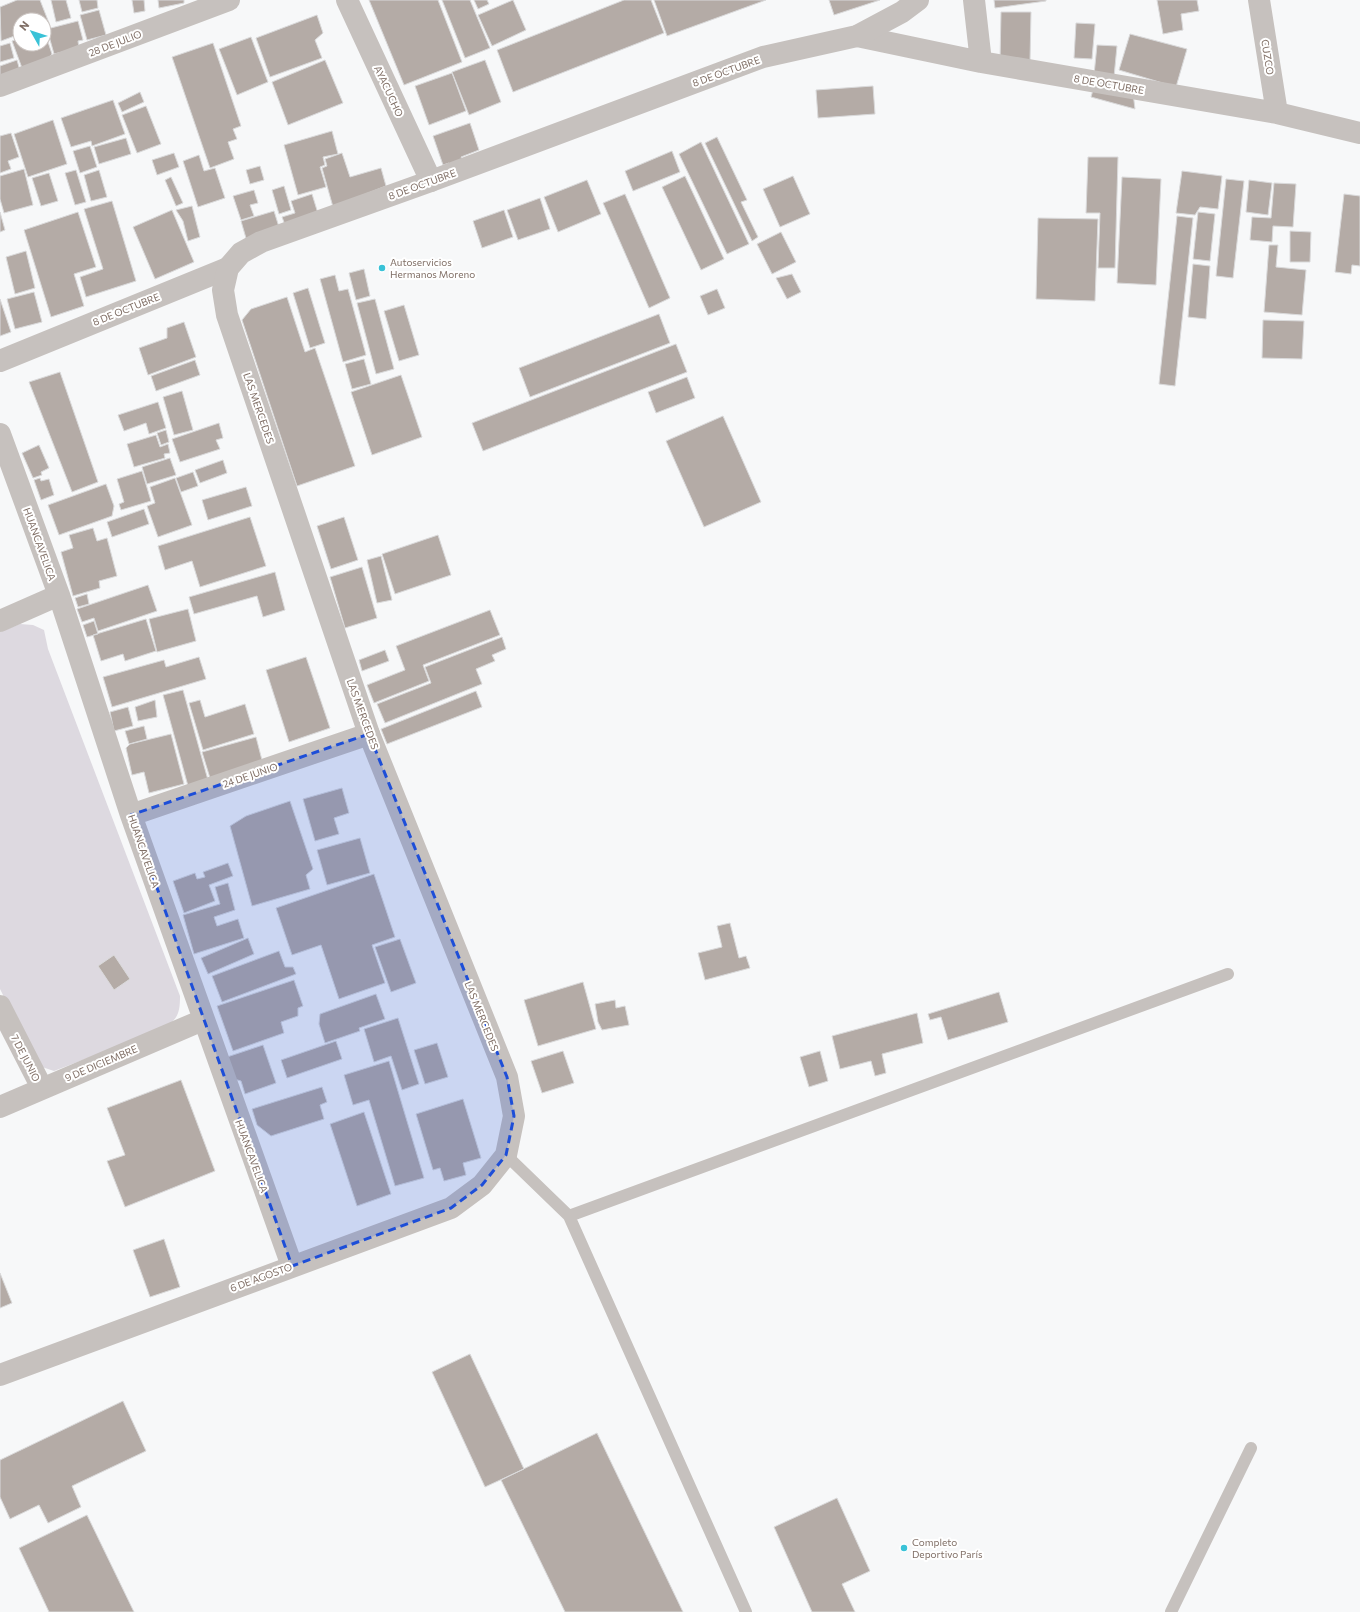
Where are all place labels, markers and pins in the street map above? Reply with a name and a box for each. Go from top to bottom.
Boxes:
place label: Autoservicios Hermanos Moreno [390,256,475,280]
marker: Autoservicios Hermanos Moreno [377,263,387,273]
place label: Completo Deportivo París [912,1536,983,1560]
marker: Completo Deportivo París [899,1543,909,1553]

